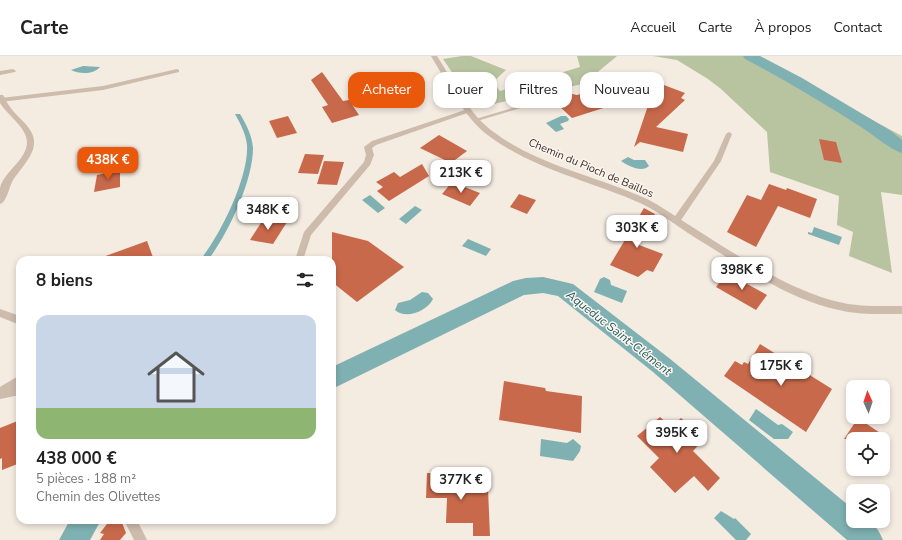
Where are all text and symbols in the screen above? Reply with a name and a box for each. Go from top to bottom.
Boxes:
text: Carte [20,15,68,41]
text: Accueil [630,18,676,37]
text: Carte [698,18,732,37]
text: À propos [754,18,812,37]
text: Contact [834,18,882,37]
chip: Acheter [348,72,425,108]
chip: Louer [433,72,497,108]
chip: Filtres [505,72,572,108]
chip: Nouveau [580,72,664,108]
street label: Chemin du Pioch de Baillos [526,135,656,201]
pin: 438K € [75,147,141,181]
text: 438K € [86,151,130,169]
pin: 213K € [428,160,494,194]
text: 213K € [439,164,483,182]
pin: 348K € [235,197,301,231]
text: 348K € [246,201,290,219]
pin: 303K € [604,215,670,249]
text: 303K € [615,219,659,237]
pin: 398K € [709,257,775,291]
text: 398K € [720,261,764,279]
text: 8 biens [36,269,93,292]
icon: filters [294,269,316,291]
water label: Aqueduc Saint-Clément [562,286,675,380]
icon: home [140,341,212,413]
pin: 175K € [748,353,814,387]
text: 175K € [759,357,803,375]
north arrow [846,380,890,424]
map controls [846,380,890,528]
pin: 395K € [644,420,710,454]
text: 395K € [655,424,699,442]
button: locate [846,432,890,476]
text: 438 000 € [36,447,117,470]
pin: 377K € [428,467,494,501]
text: 5 pièces · 188 m² [36,470,136,488]
text: 377K € [439,471,483,489]
button: layers [846,484,890,528]
text: Chemin des Olivettes [36,488,160,506]

